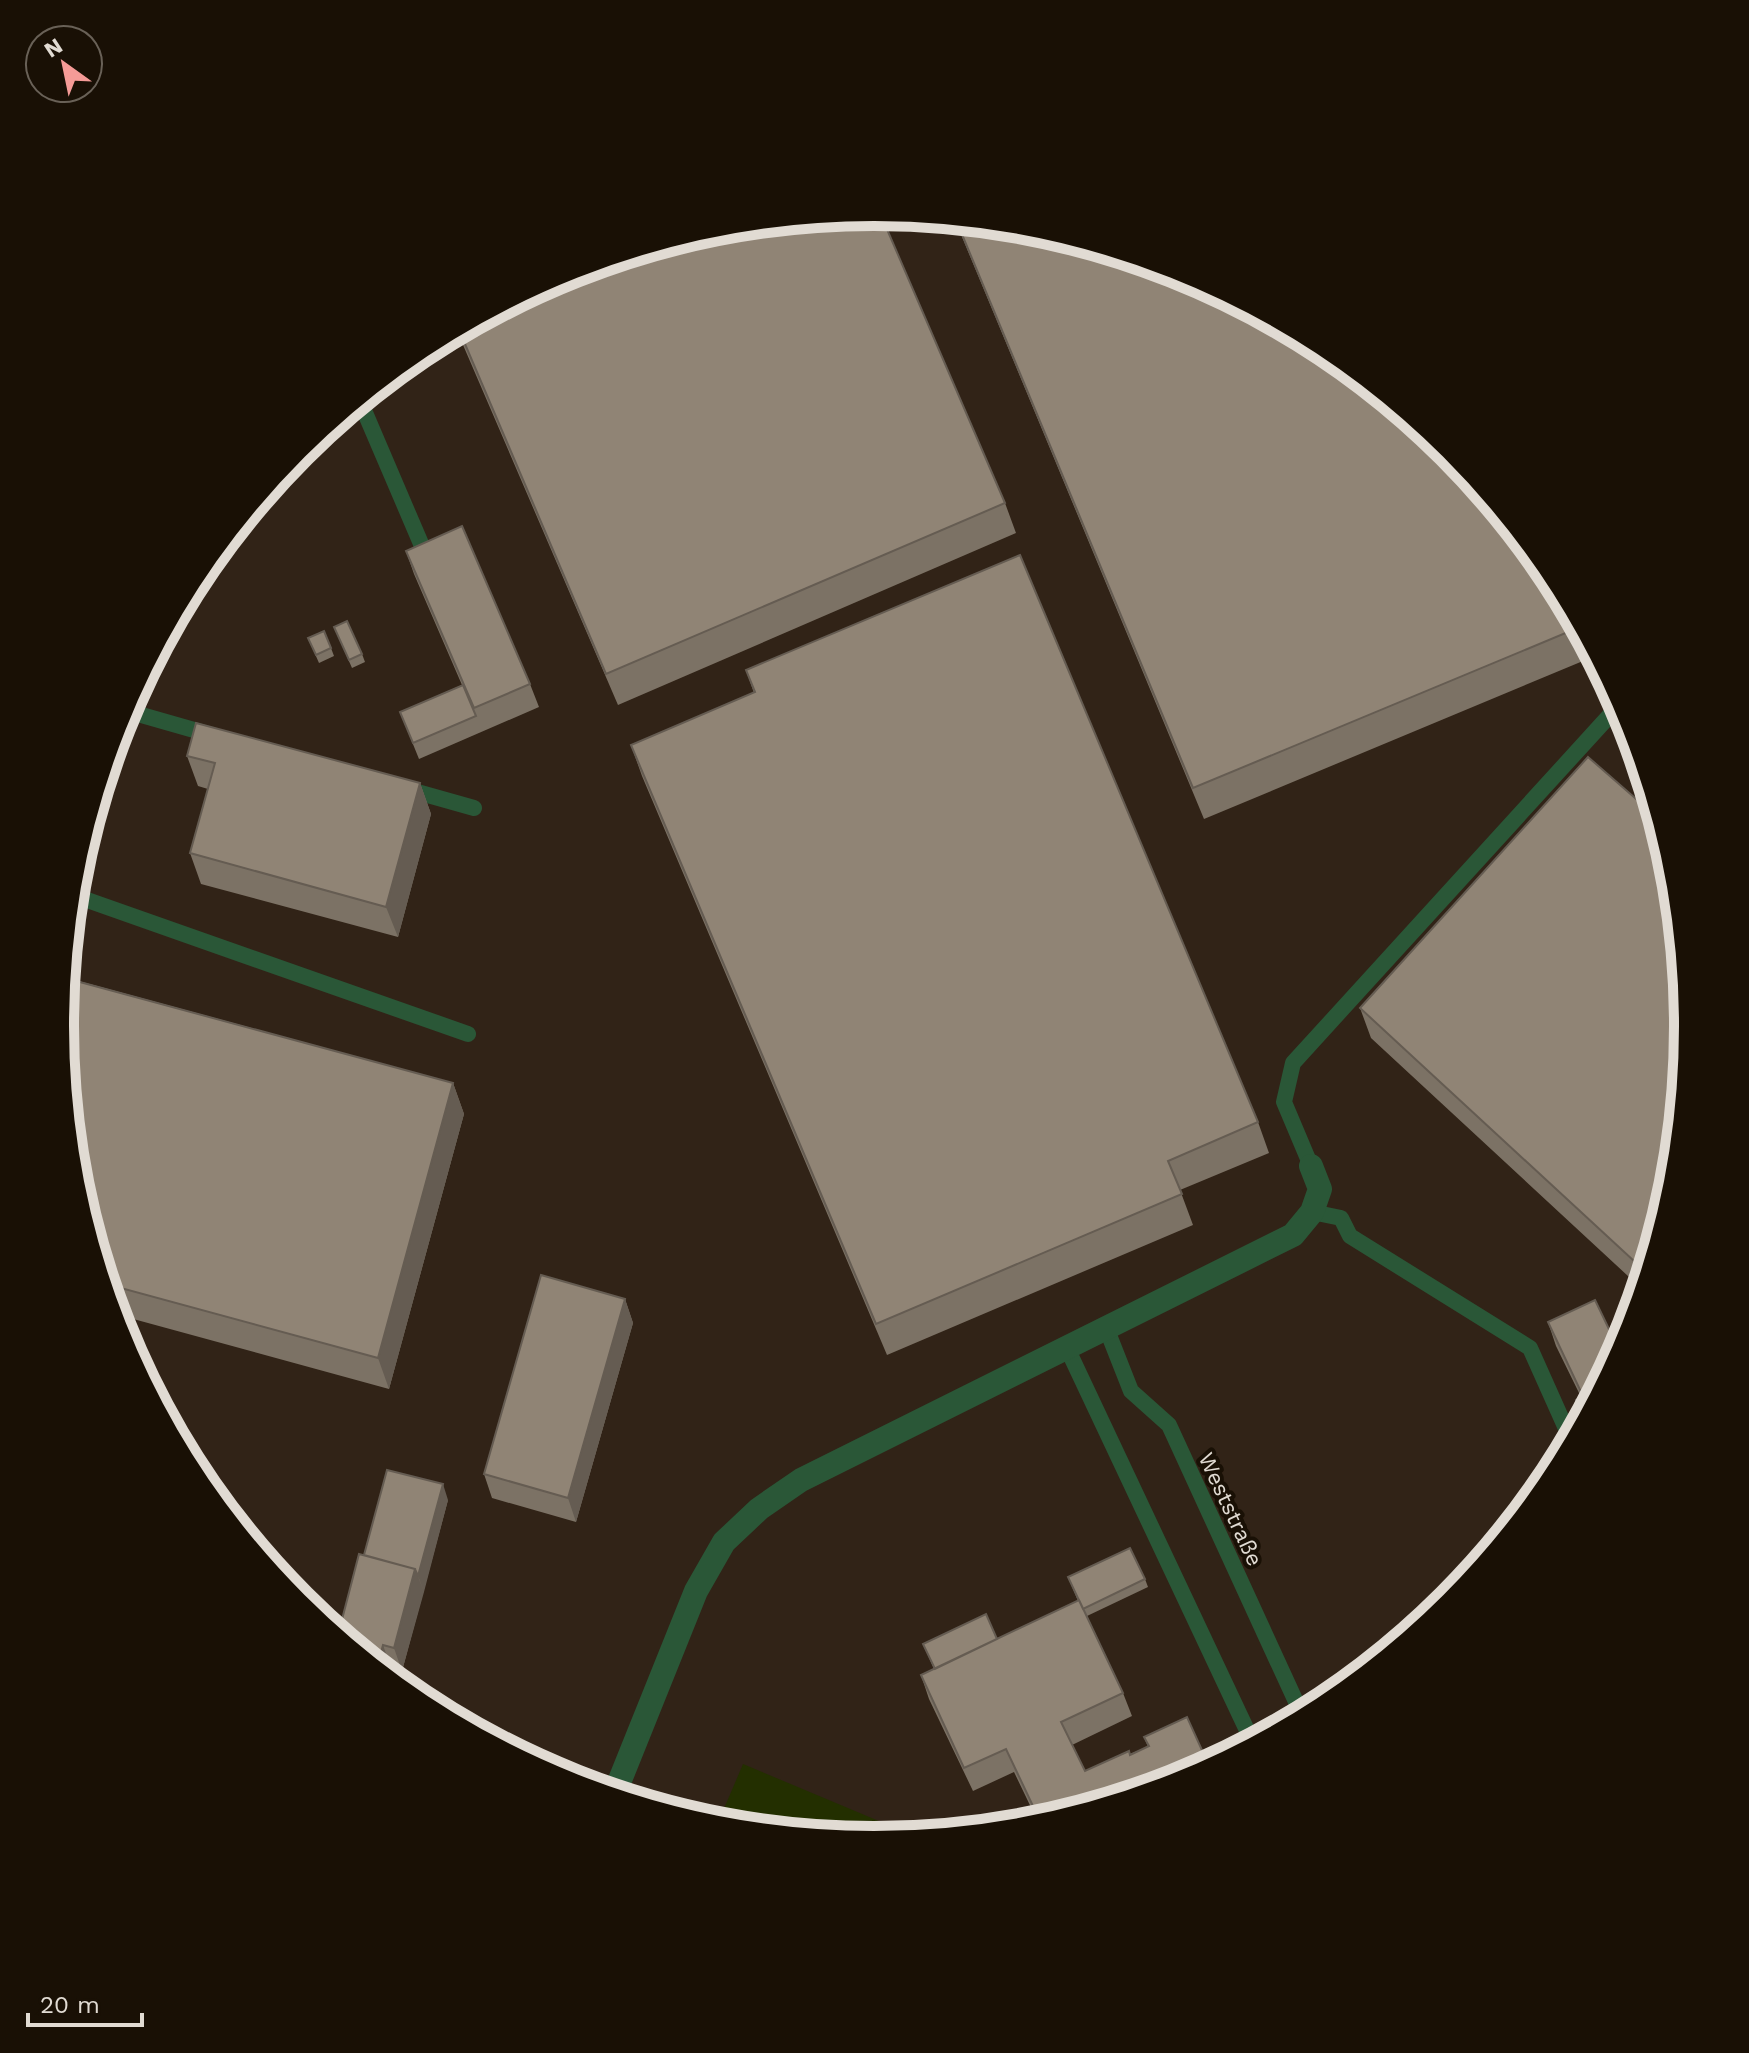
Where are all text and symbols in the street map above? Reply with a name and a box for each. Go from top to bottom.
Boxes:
north arrow [24,24,104,104]
text: N [40,33,67,63]
street label: Weststraße [1193,1449,1268,1570]
scale bar [28,1977,142,2027]
text: 20 m [40,1991,100,2019]

